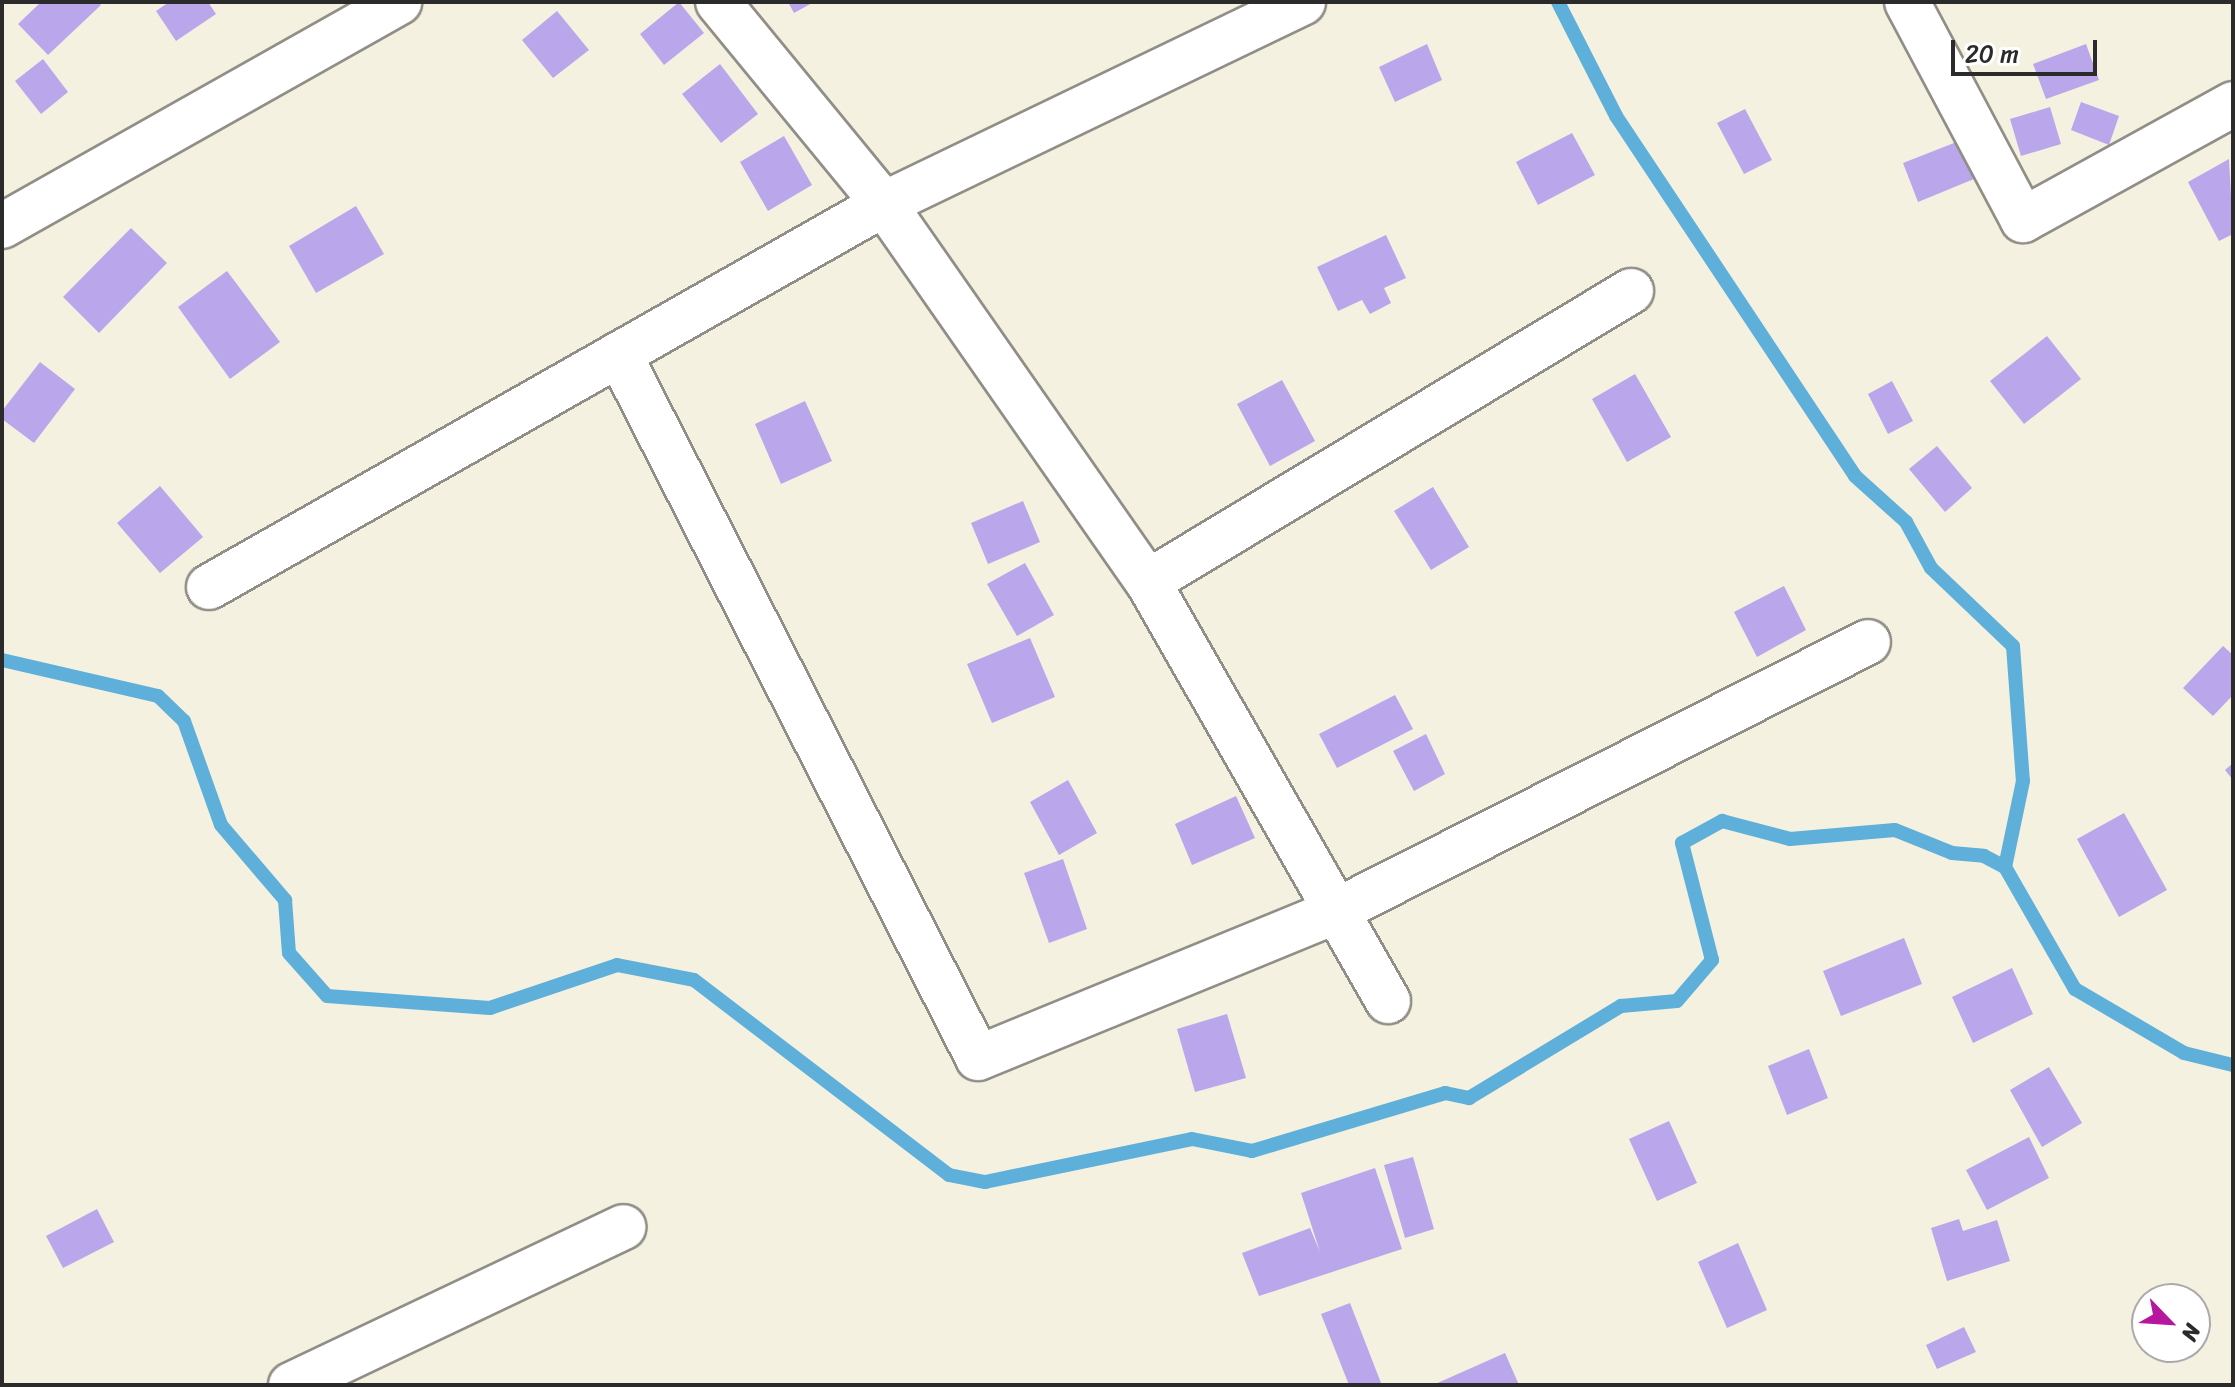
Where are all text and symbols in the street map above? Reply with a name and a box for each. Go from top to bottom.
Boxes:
scale bar [1955,24,2101,74]
text: 20 m [1965,33,2019,75]
north arrow [2131,1283,2211,1363]
text: N [2170,1317,2212,1348]

